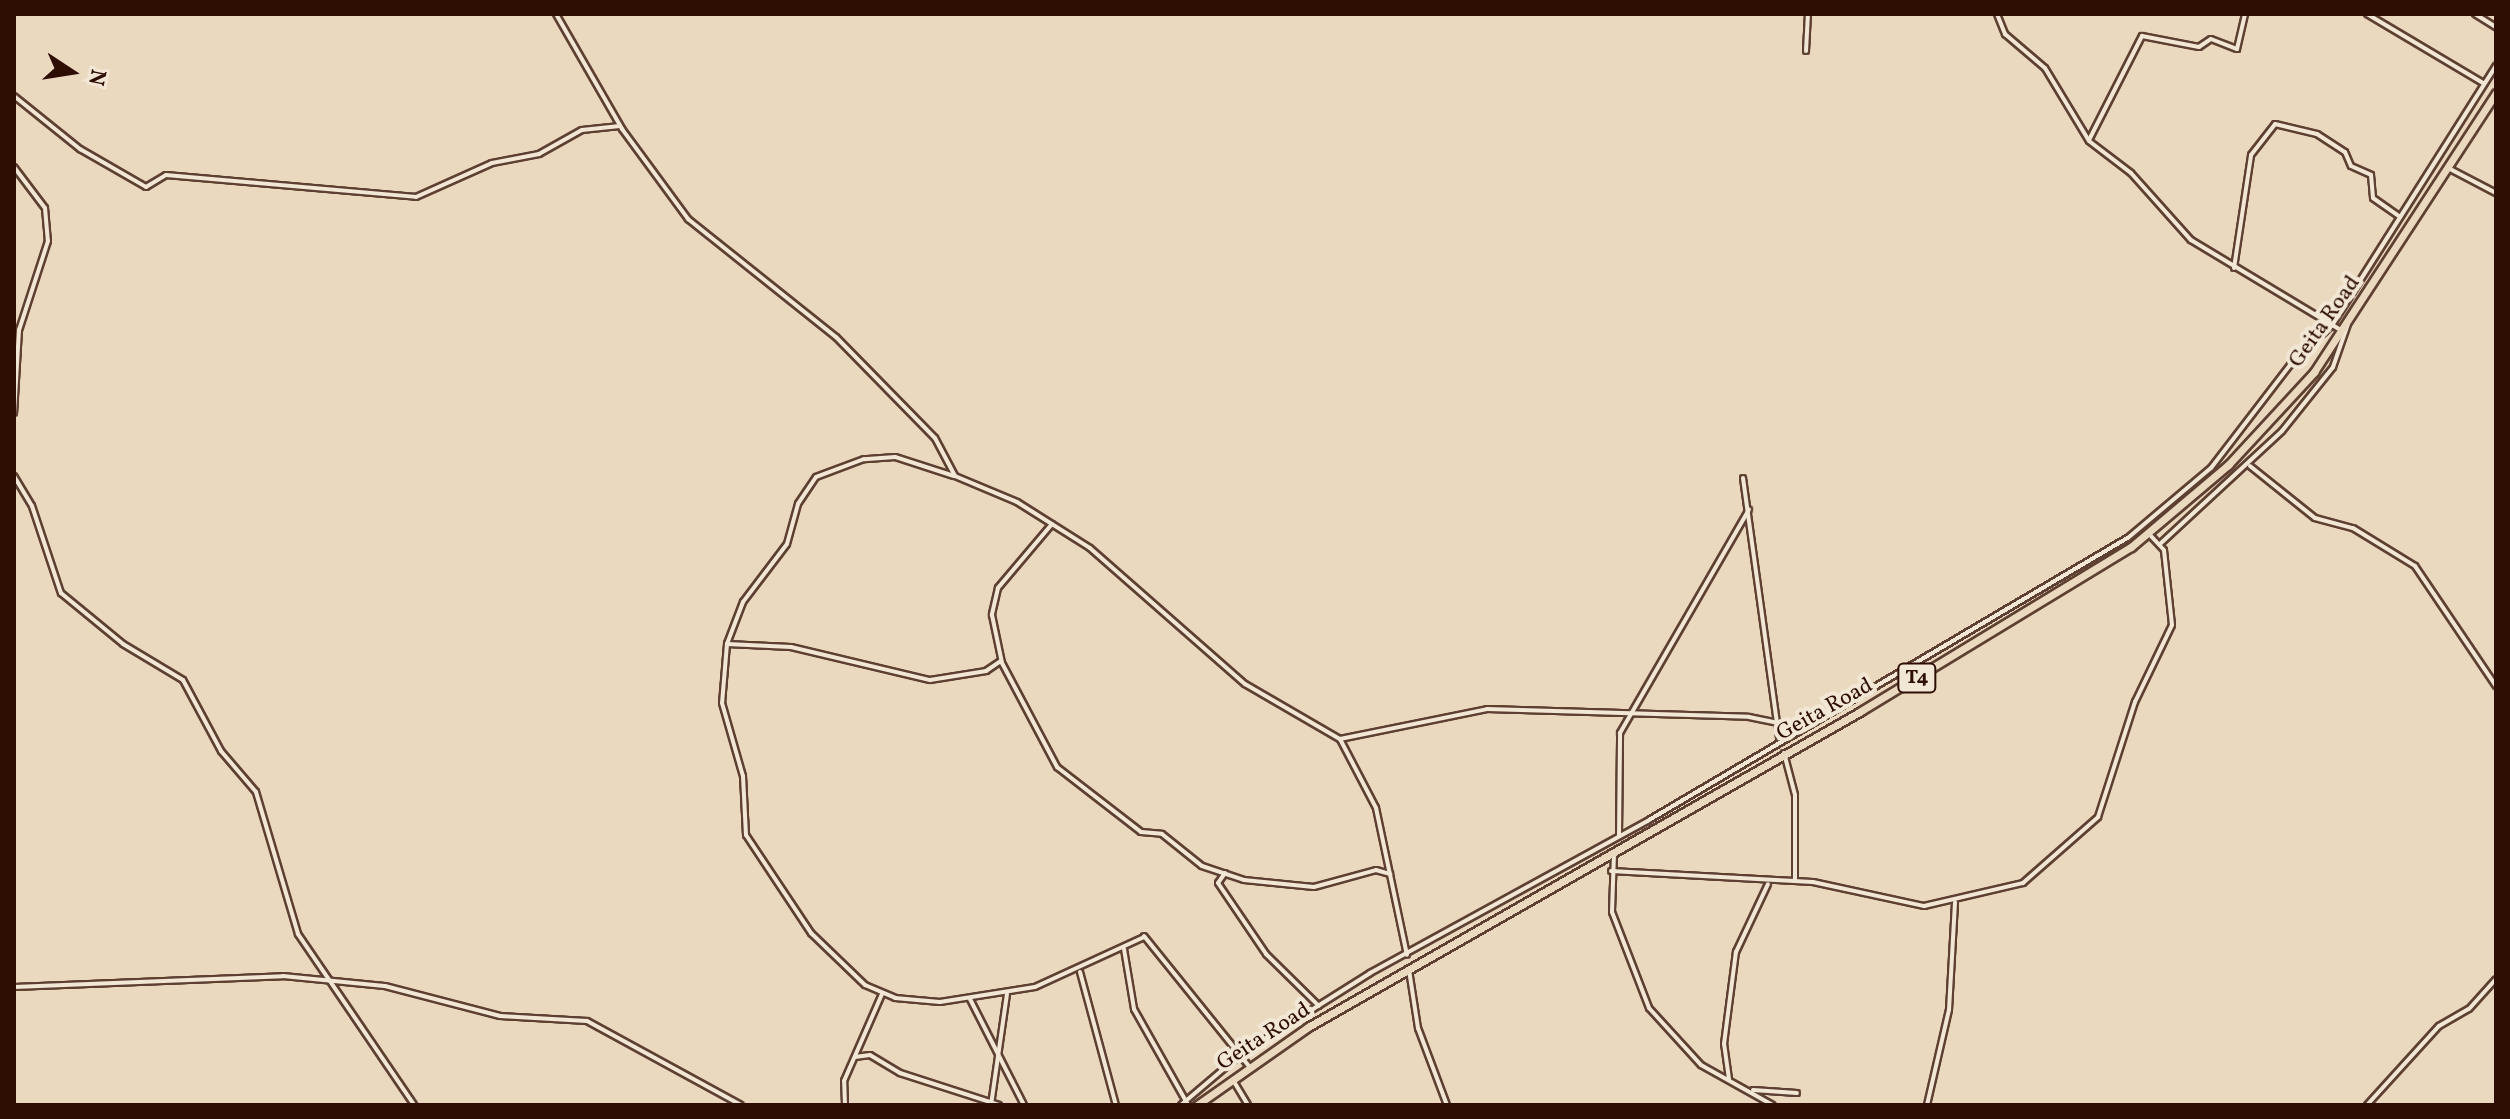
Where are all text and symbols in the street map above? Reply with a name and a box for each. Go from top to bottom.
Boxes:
north arrow [32,32,112,112]
text: N [79,66,113,88]
street label: Geita Road [2284,271,2366,373]
road number: T4 [1897,662,1937,694]
street label: Geita Road [1772,673,1878,747]
street label: Geita Road [1212,997,1316,1077]

